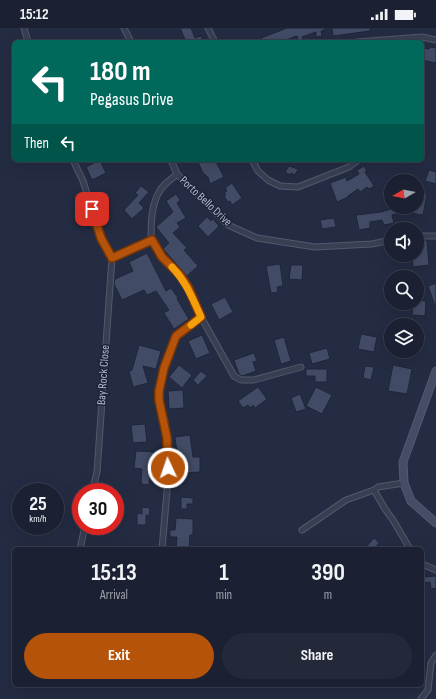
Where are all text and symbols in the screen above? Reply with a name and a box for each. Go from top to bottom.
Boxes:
text: 15:12 [20,5,48,24]
text: 180 m [90,55,150,88]
icon: left [24,56,76,108]
text: Pegasus Drive [90,89,173,110]
icon: left [57,132,79,154]
text: Then [24,134,49,153]
street label: Porto Bello Drive [176,173,235,230]
north arrow [384,174,424,214]
map controls [384,174,424,358]
pin [75,192,109,226]
icon: arrive [81,198,103,220]
button: sound [384,222,424,262]
button: search [384,270,424,310]
button: layers [384,318,424,358]
street label: Bay Rock Close [94,344,113,406]
position arrow [147,447,189,489]
speed limit sign: 30 [72,483,124,535]
text: 25 [29,492,47,516]
text: km/h [29,513,47,525]
text: 15:13 [91,558,137,587]
text: 1 [219,558,229,587]
text: 390 [311,558,345,587]
text: Arrival [100,587,128,603]
text: min [216,587,232,603]
text: m [324,587,332,603]
button: Exit [24,633,214,679]
button: Share [222,633,412,679]

